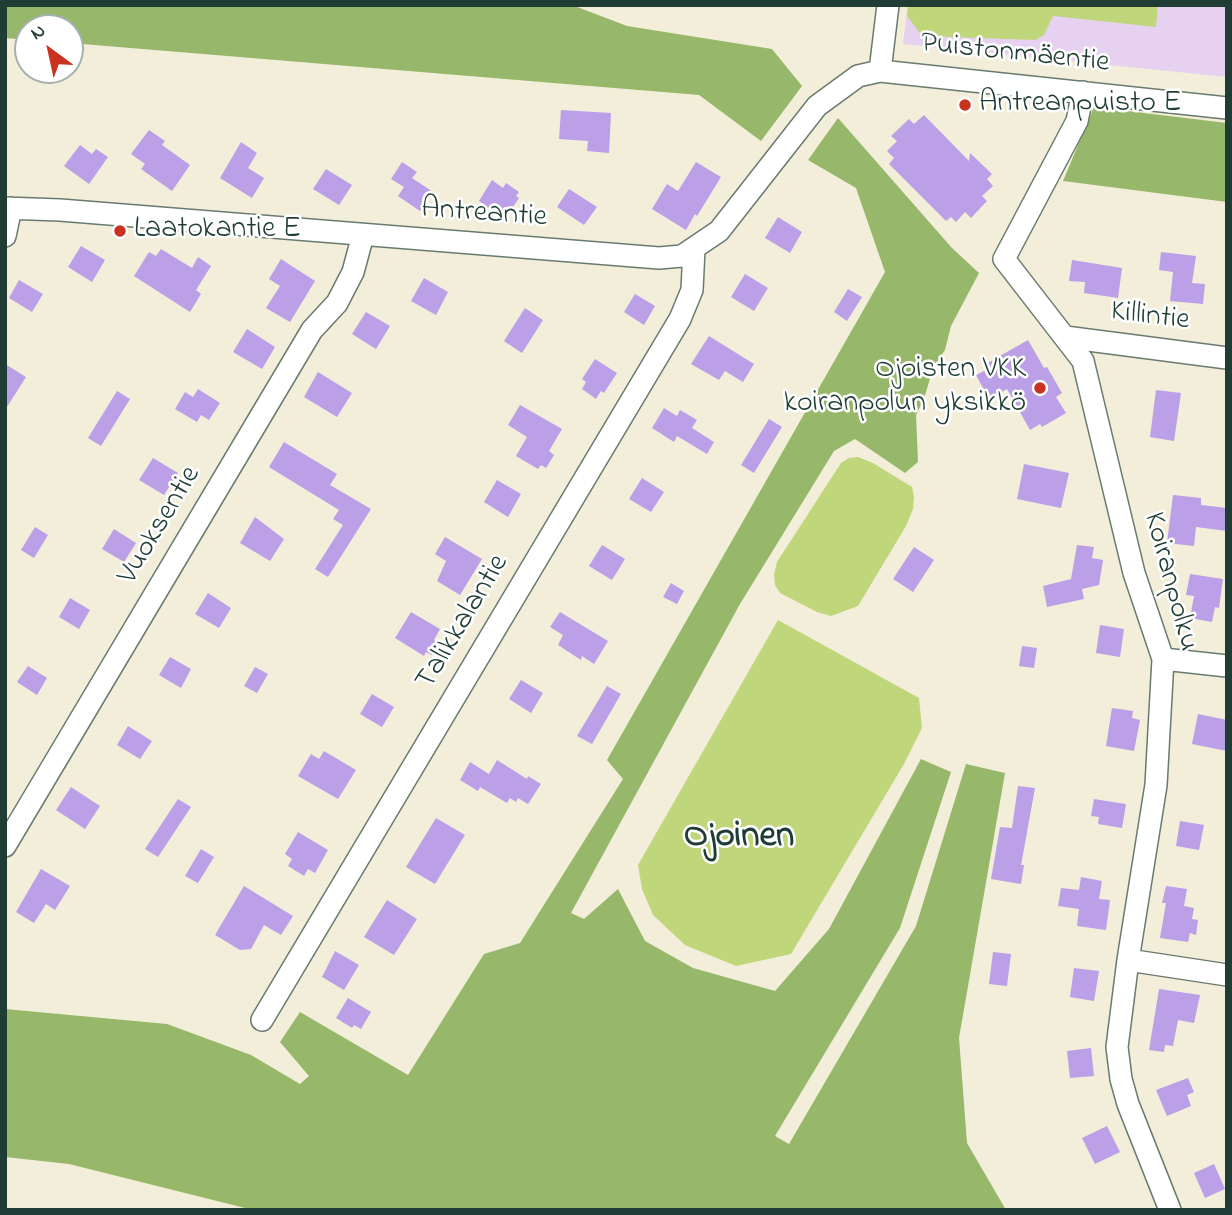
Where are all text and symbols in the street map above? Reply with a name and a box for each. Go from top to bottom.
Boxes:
north arrow [14,14,84,84]
text: N [26,18,51,47]
street label: Puistonmäentie [919,27,1111,83]
place label: Antreanpuisto E [979,87,1181,123]
marker: Antreanpuisto E [957,97,973,113]
street label: Antreantie [420,193,548,237]
place label: Laatokantie E [134,213,301,249]
marker: Laatokantie E [112,223,128,239]
street label: Killintie [1109,295,1191,341]
place label: Ojoisten VKK koiranpolun yksikkö [784,353,1026,424]
marker: Ojoisten VKK koiranpolun yksikkö [1032,380,1048,396]
street label: Vuoksentie [112,460,210,592]
street label: Koiranpolku [1133,509,1205,655]
street label: Talikkalantie [410,549,518,697]
district label: Ojoinen [684,817,794,861]

